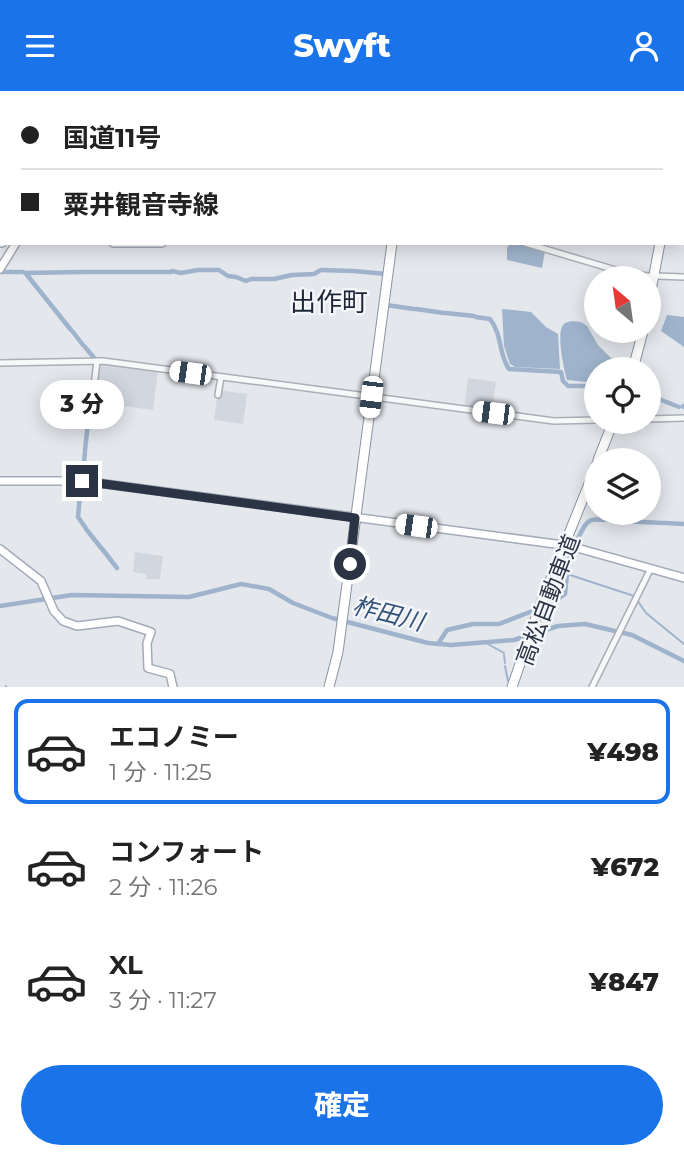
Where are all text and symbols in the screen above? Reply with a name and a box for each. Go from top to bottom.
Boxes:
text: Swyft [293,26,391,65]
icon: menu [21,27,59,65]
icon: person [625,27,663,65]
text: 国道11号 [63,122,161,154]
text: 粟井観音寺線 [63,189,219,221]
north arrow [584,266,662,343]
map controls [584,266,661,525]
district label: 出作町 [290,286,368,318]
button: locate [584,357,661,434]
car [168,360,213,386]
car [359,375,384,419]
callout: 3 分 [40,379,124,429]
text: 3 分 [60,390,104,418]
car [471,400,516,426]
button: layers [584,448,661,525]
route end [66,465,98,497]
car [394,513,439,539]
street label: 高松自動車道 [510,531,586,669]
route start [334,548,366,580]
water label: 柞田川 [350,591,429,637]
icon: car [25,720,88,783]
text: エコノミー [109,721,239,753]
text: ¥498 [587,736,659,768]
text: 1 分 · 11:25 [109,758,212,786]
icon: car [25,835,88,898]
text: コンフォート [109,836,264,868]
text: ¥672 [591,851,659,883]
text: 2 分 · 11:26 [109,873,217,901]
text: XL [109,949,143,981]
icon: car [25,950,88,1013]
text: ¥847 [589,966,659,998]
text: 3 分 · 11:27 [109,986,217,1014]
button: 確定 [21,1065,663,1145]

